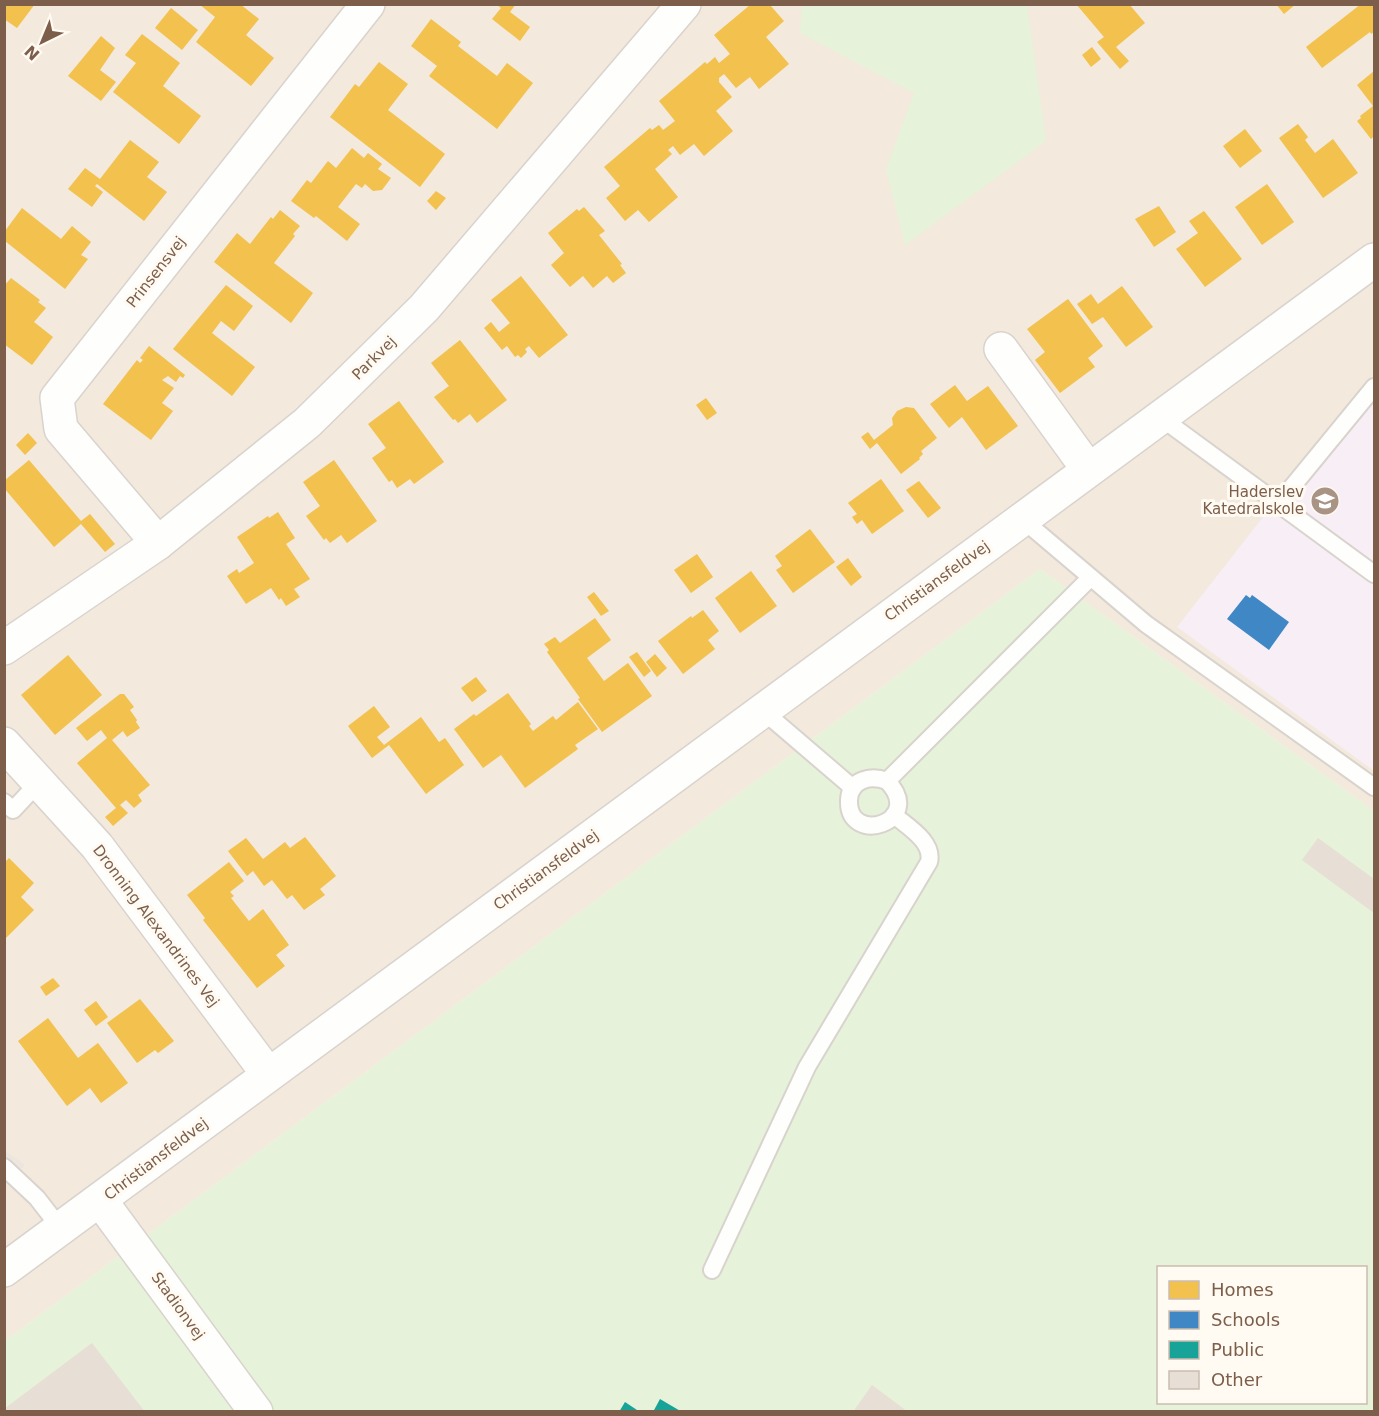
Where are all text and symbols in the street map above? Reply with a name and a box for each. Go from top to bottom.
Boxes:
north arrow [12,12,72,72]
text: N [21,41,43,64]
street label: Prinsensvej [123,233,189,311]
street label: Parkvej [348,332,400,384]
place label: Haderslev Katedralskole [1203,483,1304,518]
school or university icon: Haderslev Katedralskole [1309,485,1341,517]
street label: Christiansfeldvej [881,537,993,625]
street label: Christiansfeldvej [490,826,602,914]
street label: Dronning Alexandrines Vej [89,841,223,1011]
street label: Christiansfeldvej [101,1114,211,1204]
legend [1157,1266,1367,1404]
street label: Stadionvej [147,1269,209,1343]
text: Homes [1211,1279,1274,1300]
text: Schools [1211,1309,1280,1330]
text: Public [1211,1339,1264,1360]
text: Other [1211,1369,1263,1390]

